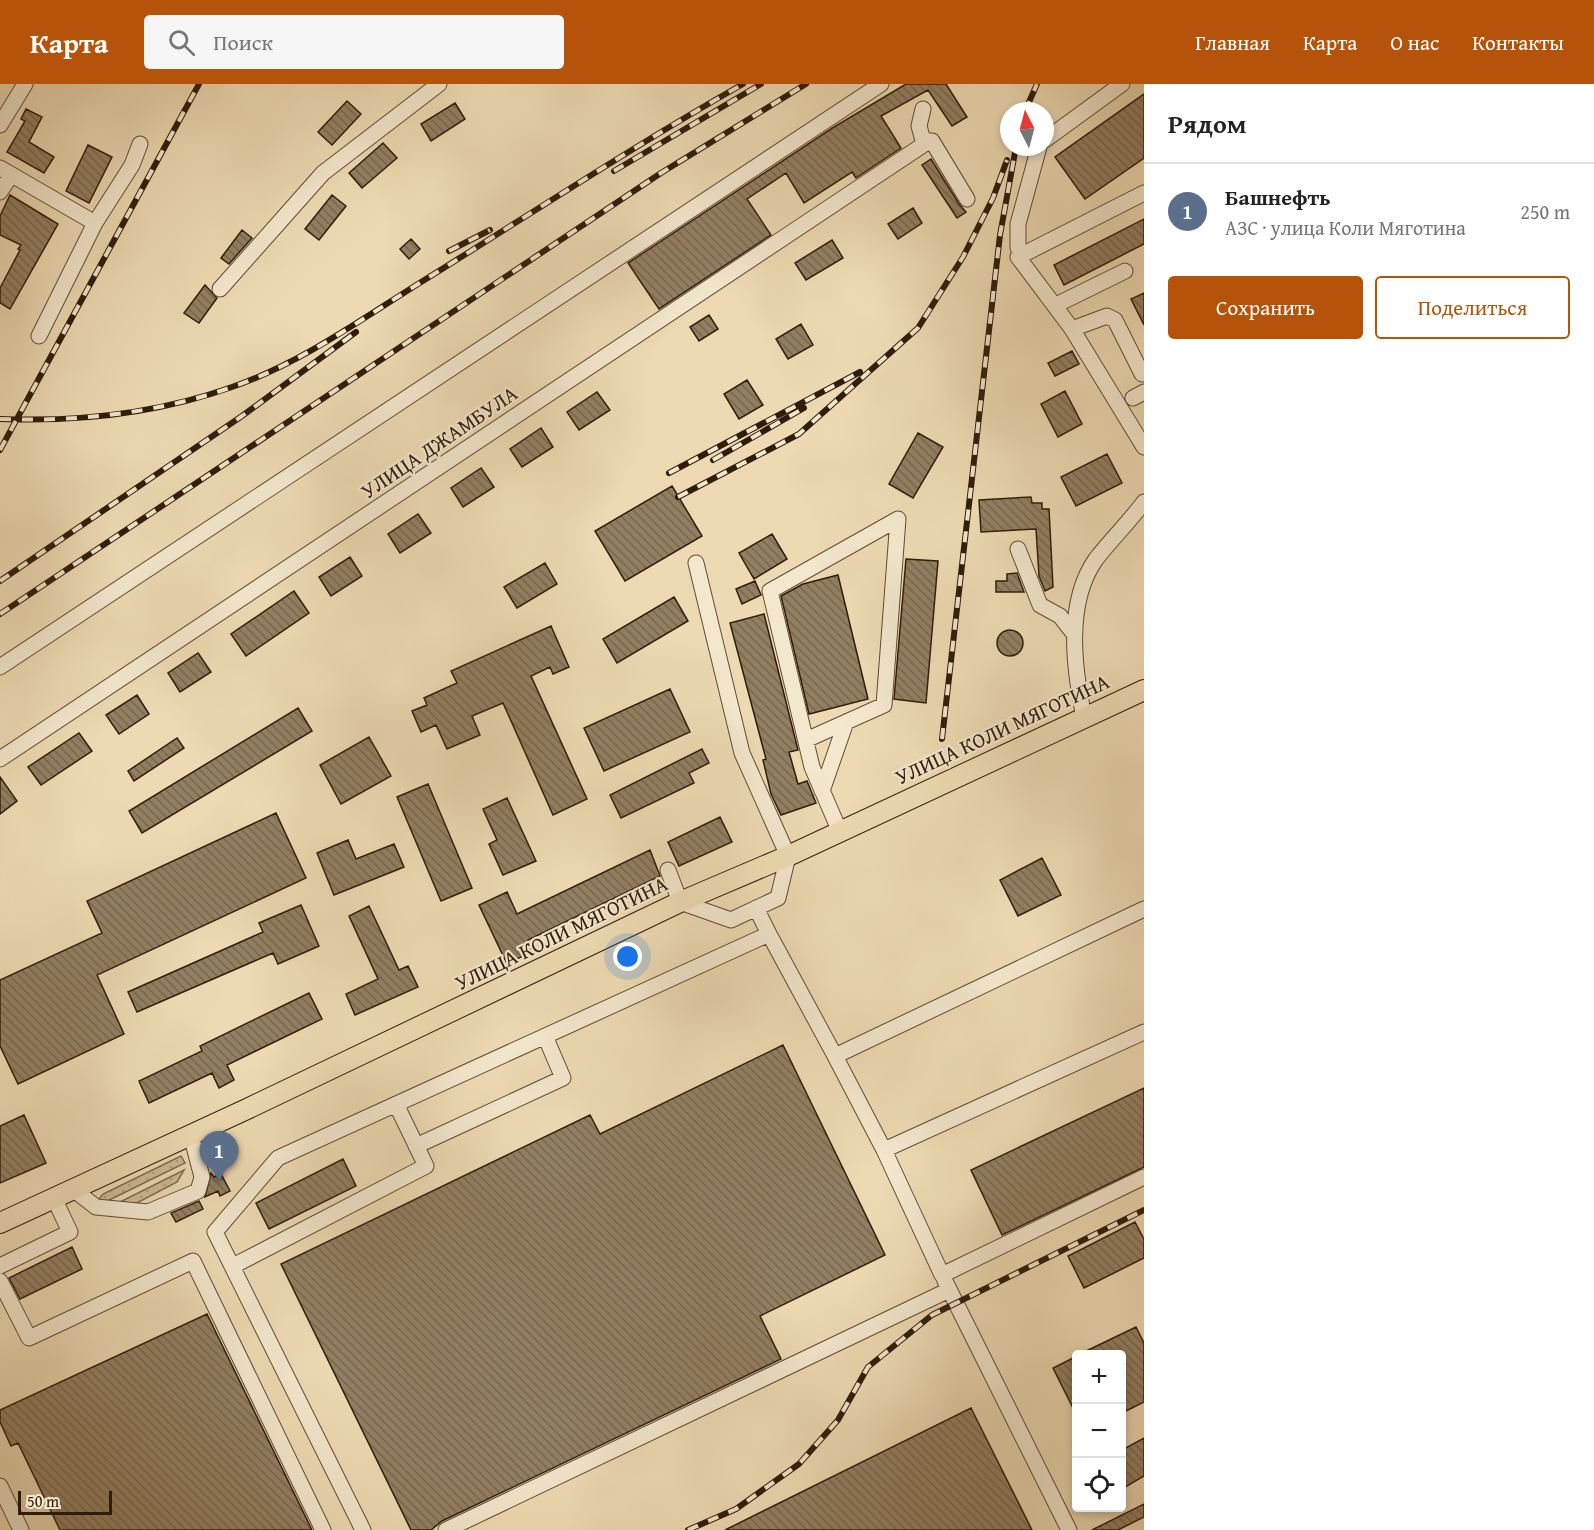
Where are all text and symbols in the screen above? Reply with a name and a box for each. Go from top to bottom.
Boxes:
search box [144,15,564,69]
text: Карта [30,22,108,63]
icon: search [165,26,198,59]
text: Поиск [213,26,273,58]
text: Главная [1195,27,1270,58]
text: Карта [1303,27,1357,58]
text: О нас [1390,27,1439,58]
text: Контакты [1472,27,1564,58]
north arrow [1000,102,1054,156]
text: Рядом [1168,104,1246,143]
text: Башнефть [1225,181,1331,213]
text: 1 [1182,197,1193,226]
text: 250 m [1520,197,1570,226]
text: АЗС · улица Коли Мяготина [1225,213,1466,242]
button: Сохранить [1168,276,1363,339]
button: Поделиться [1375,276,1570,339]
street label: УЛИЦА ДЖАМБУЛА [354,378,524,506]
street label: УЛИЦА КОЛИ МЯГОТИНА [890,666,1115,792]
street label: УЛИЦА КОЛИ МЯГОТИНА [449,868,673,998]
your location [613,942,642,971]
pin: 1 [200,1132,238,1181]
map controls [1072,1350,1126,1512]
button: + [1072,1350,1126,1404]
button: − [1072,1404,1126,1458]
button: locate [1072,1458,1126,1512]
scale bar [18,1488,112,1516]
text: 50 m [27,1489,59,1513]

